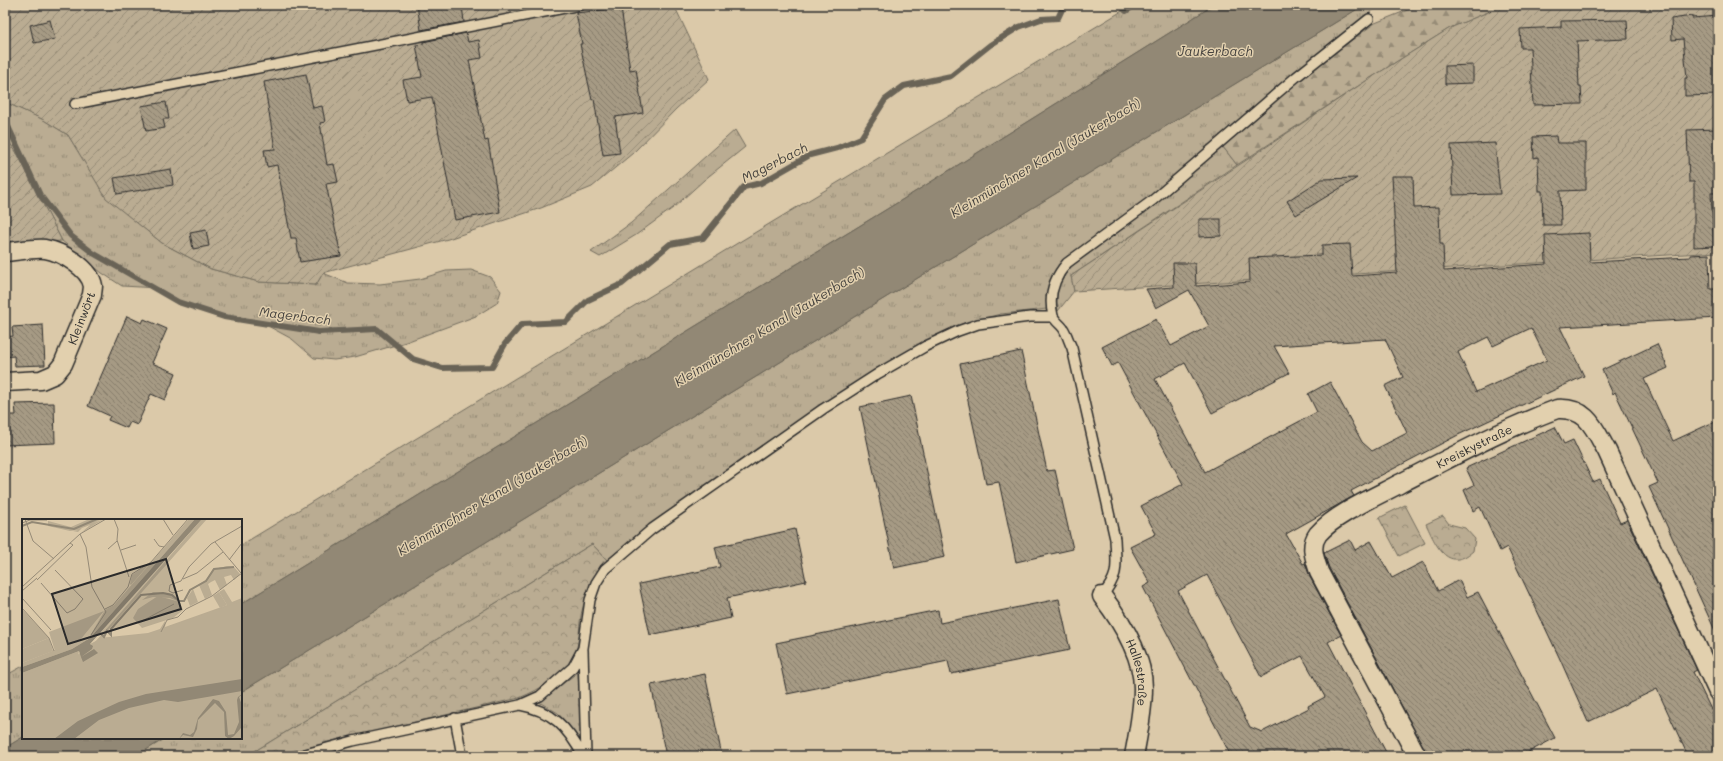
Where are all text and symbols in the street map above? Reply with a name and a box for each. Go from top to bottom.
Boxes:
water label: Jaukerbach [1177,42,1253,59]
water label: Kleinmünchner Kanal (Jaukerbach) [947,93,1144,221]
water label: Magerbach [738,138,810,186]
water label: Kleinmünchner Kanal (Jaukerbach) [671,262,868,390]
street label: Kleinwört [64,289,98,347]
water label: Magerbach [258,302,332,328]
street label: Kreiskystraße [1433,421,1515,472]
water label: Kleinmünchner Kanal (Jaukerbach) [394,431,591,559]
inset map [22,519,242,739]
street label: Hallestraße [1123,636,1151,707]

